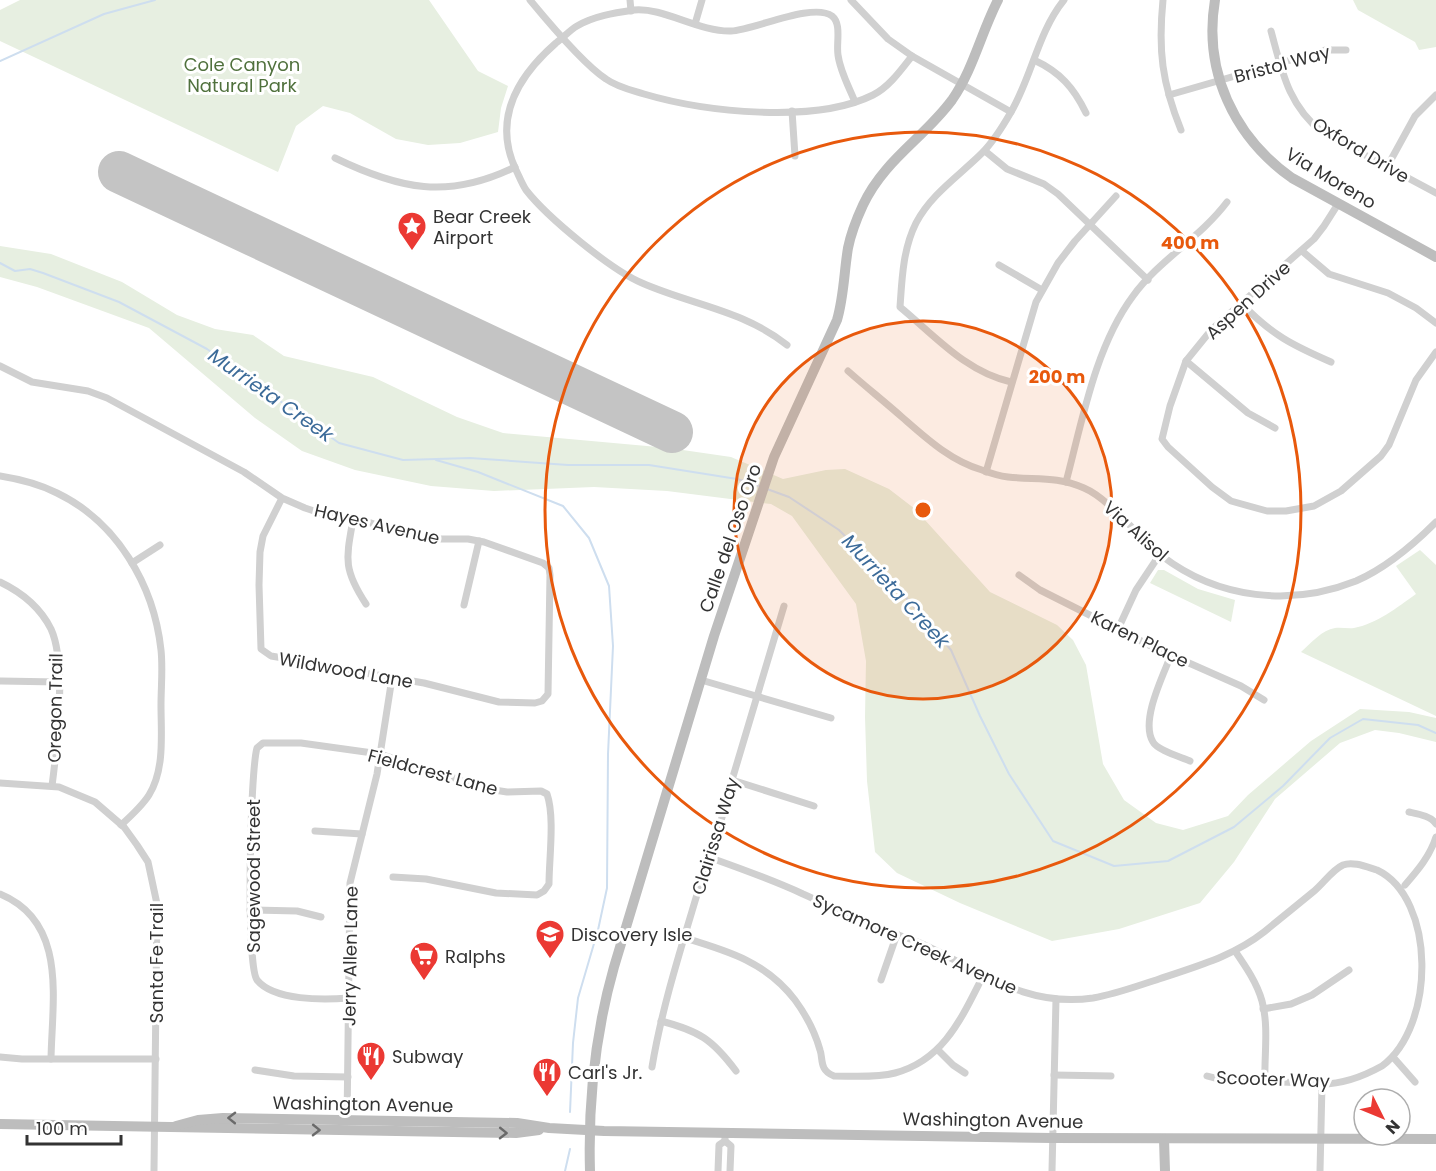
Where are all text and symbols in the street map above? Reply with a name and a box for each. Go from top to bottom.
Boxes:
street label: Bristol Way [1231,39,1333,89]
park label: Cole Canyon Natural Park [184,52,300,98]
street label: Oxford Drive [1308,111,1414,189]
street label: Via Moreno [1281,141,1381,215]
place label: Bear Creek Airport [433,204,532,250]
place icon: Bear Creek Airport [396,210,428,252]
text: 400 m [1161,230,1219,255]
street label: Aspen Drive [1200,255,1296,345]
water label: Murrieta Creek [203,341,341,450]
text: 200 m [1029,364,1085,389]
street label: Calle del Oso Oro [693,460,767,616]
street label: Via Alisol [1098,495,1174,567]
street label: Hayes Avenue [312,497,442,551]
centre of rings [913,500,933,520]
water label: Murrieta Creek [836,528,958,656]
street label: Karen Place [1087,604,1193,674]
street label: Wildwood Lane [277,646,415,694]
street label: Oregon Trail [42,653,68,763]
street label: Fieldcrest Lane [365,743,501,801]
street label: Clairissa Way [685,774,745,898]
street label: Sagewood Street [241,799,266,953]
street label: Jerry Allen Lane [336,886,364,1026]
street label: Sycamore Creek Avenue [809,888,1021,1000]
street label: Santa Fe Trail [144,903,169,1023]
school or university icon: Discovery Isle [534,918,566,960]
place label: Discovery Isle [571,922,692,947]
supermarket icon: Ralphs [408,940,440,982]
place label: Ralphs [445,944,506,969]
restaurant icon: Subway [355,1040,387,1082]
place label: Subway [392,1044,463,1069]
restaurant icon: Carl's Jr. [531,1056,563,1098]
place label: Carl's Jr. [568,1060,642,1085]
street label: Scooter Way [1216,1065,1330,1093]
north arrow [1352,1087,1412,1147]
street label: Washington Avenue [272,1090,454,1118]
street label: Washington Avenue [902,1106,1084,1134]
scale bar [27,1108,122,1146]
one-way arrow [228,1112,237,1125]
text: N [1380,1115,1405,1139]
text: 100 m [36,1116,88,1141]
one-way arrow [312,1123,321,1136]
one-way arrow [499,1127,508,1139]

